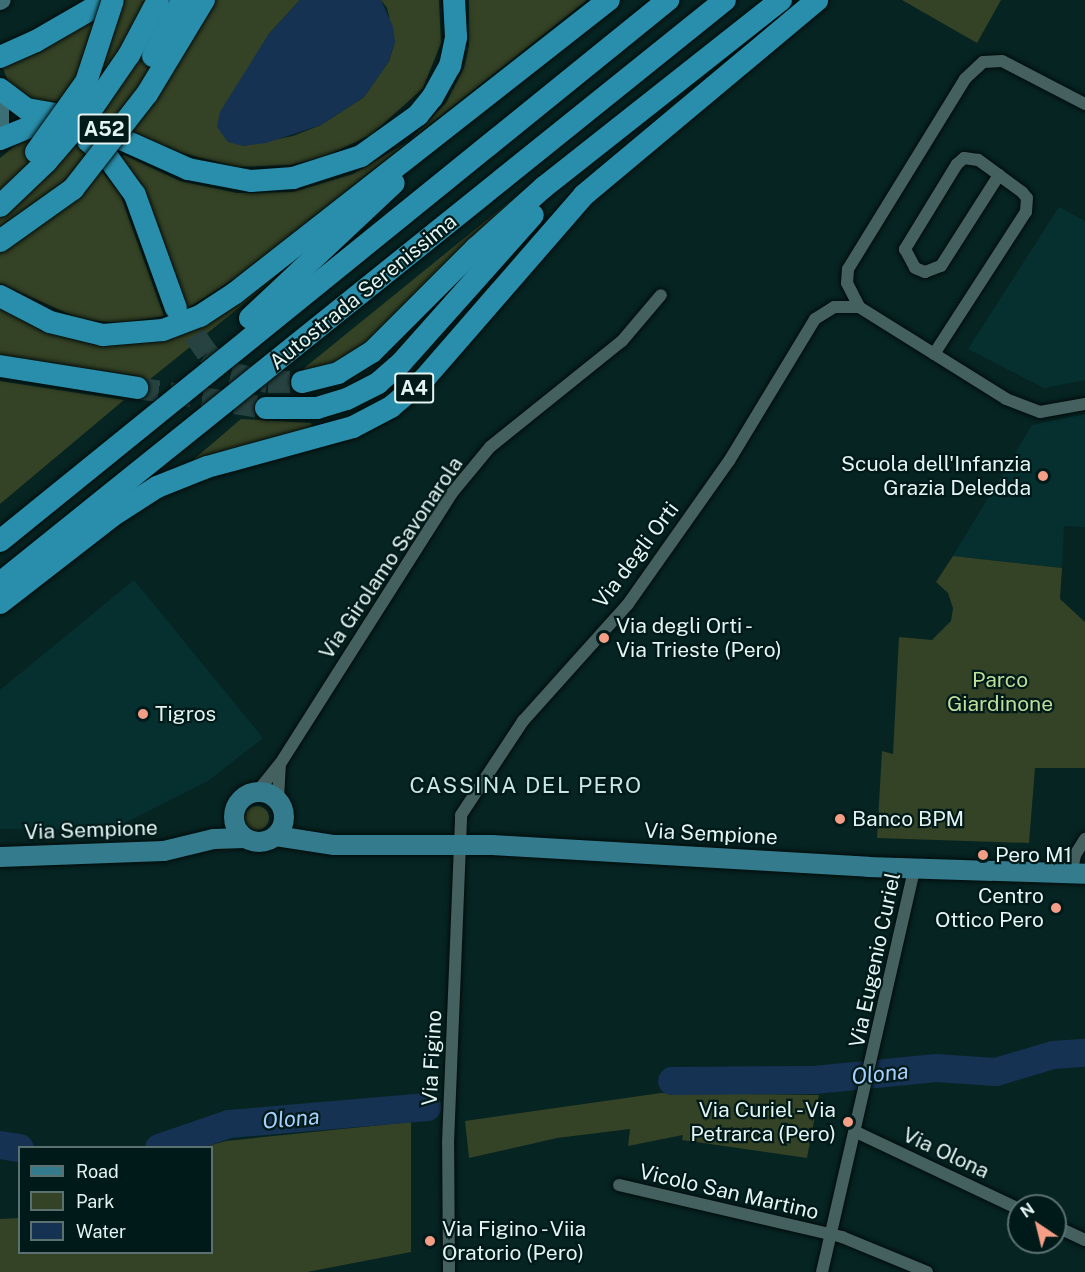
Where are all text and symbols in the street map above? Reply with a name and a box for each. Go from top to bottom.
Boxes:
road number: A52 [77,112,131,146]
street label: Autostrada Serenissima [264,209,462,375]
road number: A4 [393,371,435,405]
place label: Scuola dell'Infanzia Grazia Deledda [841,451,1031,501]
street label: Via Girolamo Savonarola [314,452,468,664]
marker: Scuola dell'Infanzia Grazia Deledda [1036,469,1050,483]
street label: Via degli Orti [588,497,684,613]
place label: Via degli Orti - Via Trieste (Pero) [616,613,782,663]
marker: Via degli Orti - Via Trieste (Pero) [597,631,611,645]
park label: Parco Giardinone [947,667,1053,717]
place label: Tigros [155,701,216,727]
marker: Tigros [136,707,150,721]
district label: CASSINA DEL PERO [409,773,643,799]
place label: Banco BPM [852,806,964,832]
marker: Banco BPM [833,812,847,826]
street label: Via Sempione [24,815,158,845]
street label: Via Sempione [644,818,778,850]
place label: Pero M1 [995,842,1072,868]
marker: Pero M1 [976,848,990,862]
street label: Via Eugenio Curiel [844,870,906,1050]
place label: Centro Ottico Pero [935,883,1044,933]
marker: Centro Ottico Pero [1049,901,1063,915]
street label: Via Figino [417,1009,447,1107]
water label: Olona [850,1058,910,1090]
place label: Via Curiel - Via Petrarca (Pero) [690,1097,836,1147]
water label: Olona [261,1103,321,1135]
marker: Via Curiel - Via Petrarca (Pero) [841,1115,855,1129]
street label: Via Olona [899,1122,993,1184]
legend [18,1146,213,1254]
street label: Vicolo San Martino [637,1159,821,1225]
text: Road [76,1161,119,1182]
text: Park [76,1191,114,1212]
north arrow [1007,1194,1067,1254]
text: N [1017,1199,1038,1222]
place label: Via Figino - Viia Oratorio (Pero) [442,1216,592,1266]
text: Water [76,1221,126,1242]
marker: Via Figino - Viia Oratorio (Pero) [423,1234,437,1248]

